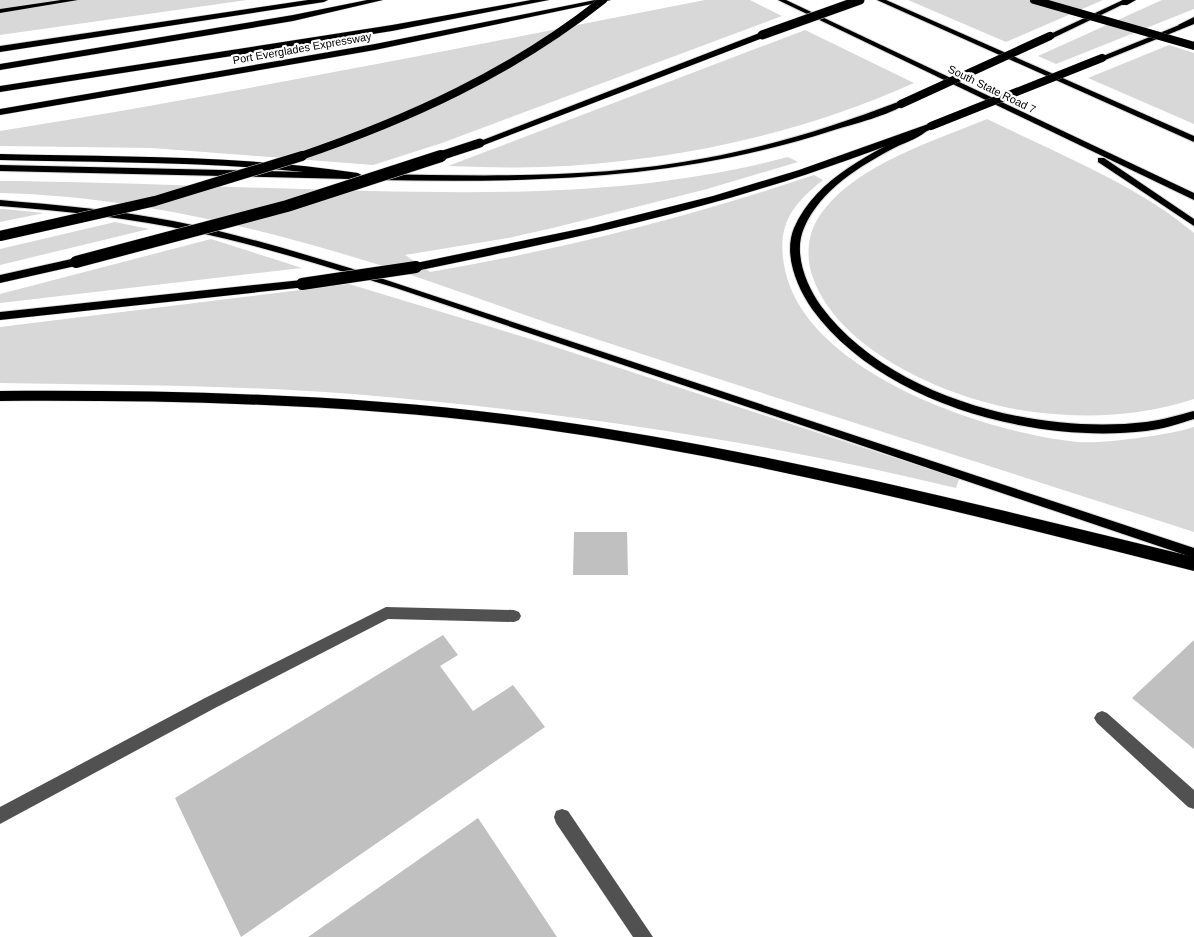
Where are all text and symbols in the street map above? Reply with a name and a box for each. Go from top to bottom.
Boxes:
street label: Port Everglades Expressway [232,30,373,66]
street label: South State Road 7 [946,63,1038,115]

